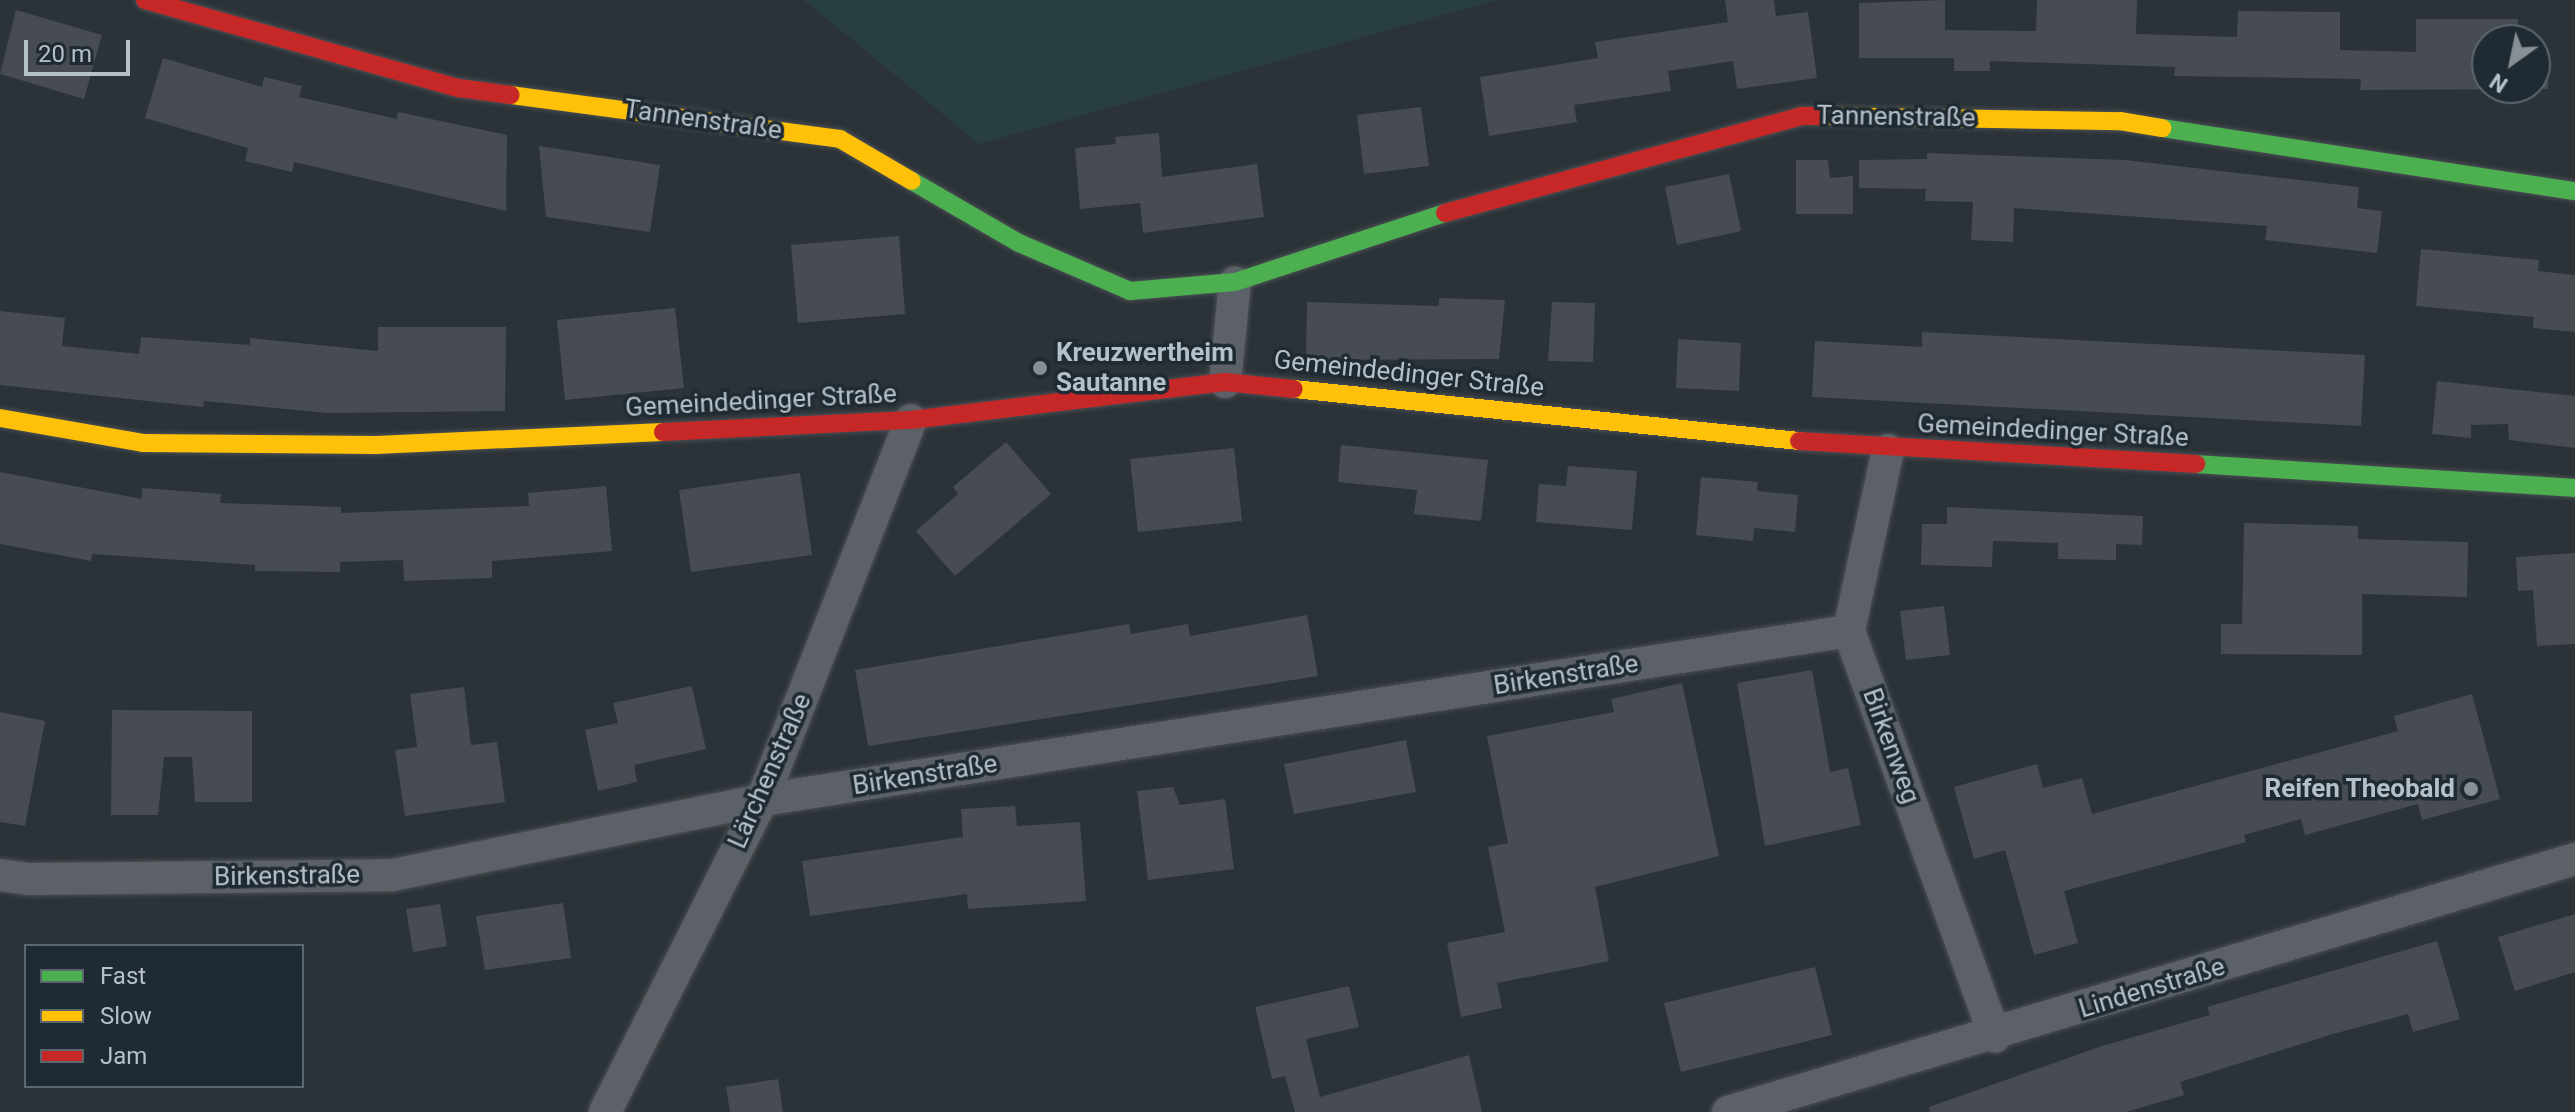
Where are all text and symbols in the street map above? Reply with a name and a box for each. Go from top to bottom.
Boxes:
scale bar [28,24,134,74]
north arrow [2471,24,2551,104]
text: 20 m [38,40,92,68]
text: N [2485,68,2512,98]
street label: Tannenstraße [622,94,784,146]
street label: Tannenstraße [1816,100,1976,134]
place label: Kreuzwertheim Sautanne [1056,337,1234,398]
street label: Gemeindedinger Straße [1272,344,1546,404]
marker: Kreuzwertheim Sautanne [1031,359,1049,377]
street label: Gemeindedinger Straße [624,378,898,424]
street label: Gemeindedinger Straße [1916,408,2190,454]
street label: Birkenstraße [1491,648,1641,702]
street label: Birkenweg [1856,684,1926,808]
street label: Lärchenstraße [722,689,818,853]
street label: Birkenstraße [850,748,1000,802]
place label: Reifen Theobald [2264,773,2455,805]
marker: Reifen Theobald [2462,780,2480,798]
street label: Birkenstraße [214,859,360,893]
legend [24,944,304,1088]
street label: Lindenstraße [2075,951,2229,1025]
text: Fast [100,962,146,990]
text: Slow [100,1002,152,1030]
text: Jam [100,1042,147,1070]

